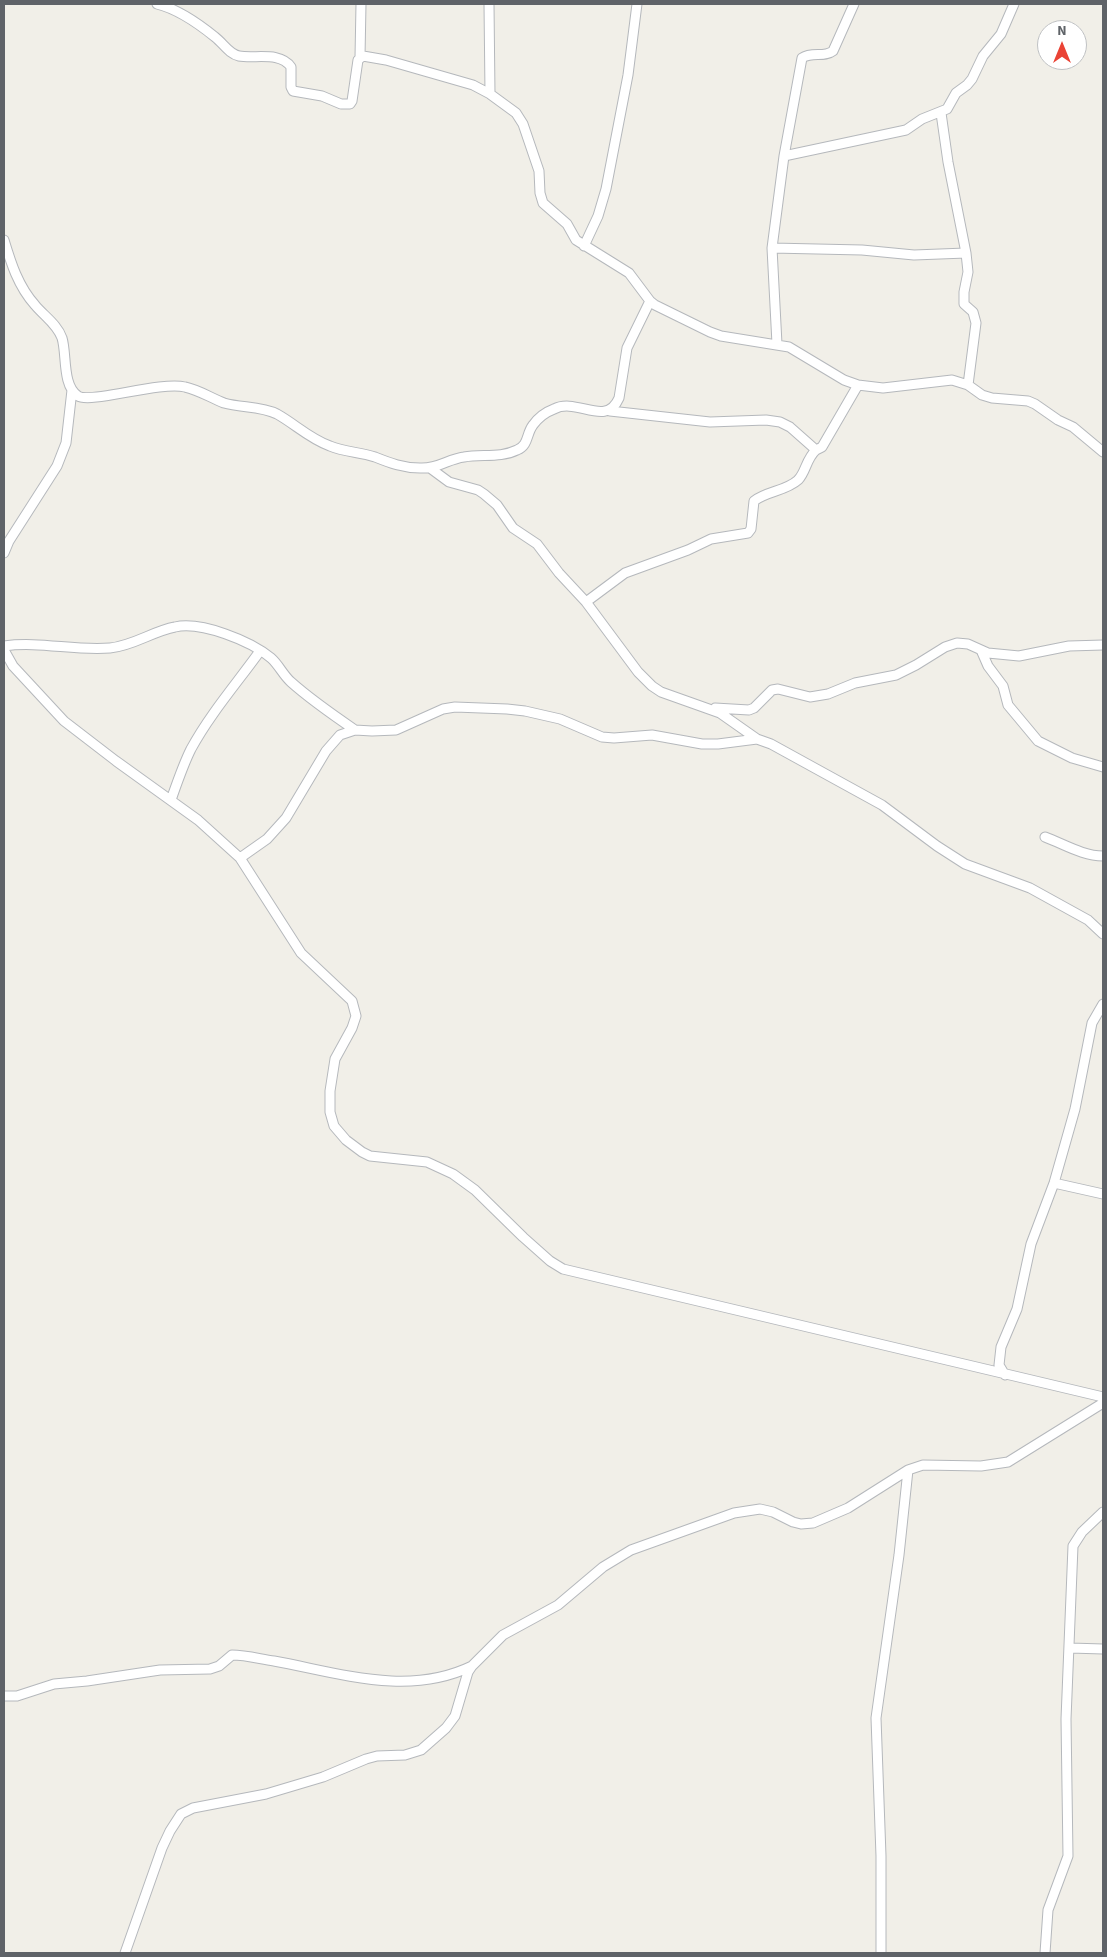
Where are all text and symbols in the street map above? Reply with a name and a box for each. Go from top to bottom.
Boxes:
north arrow [1037,20,1087,70]
text: N [1057,21,1067,41]

